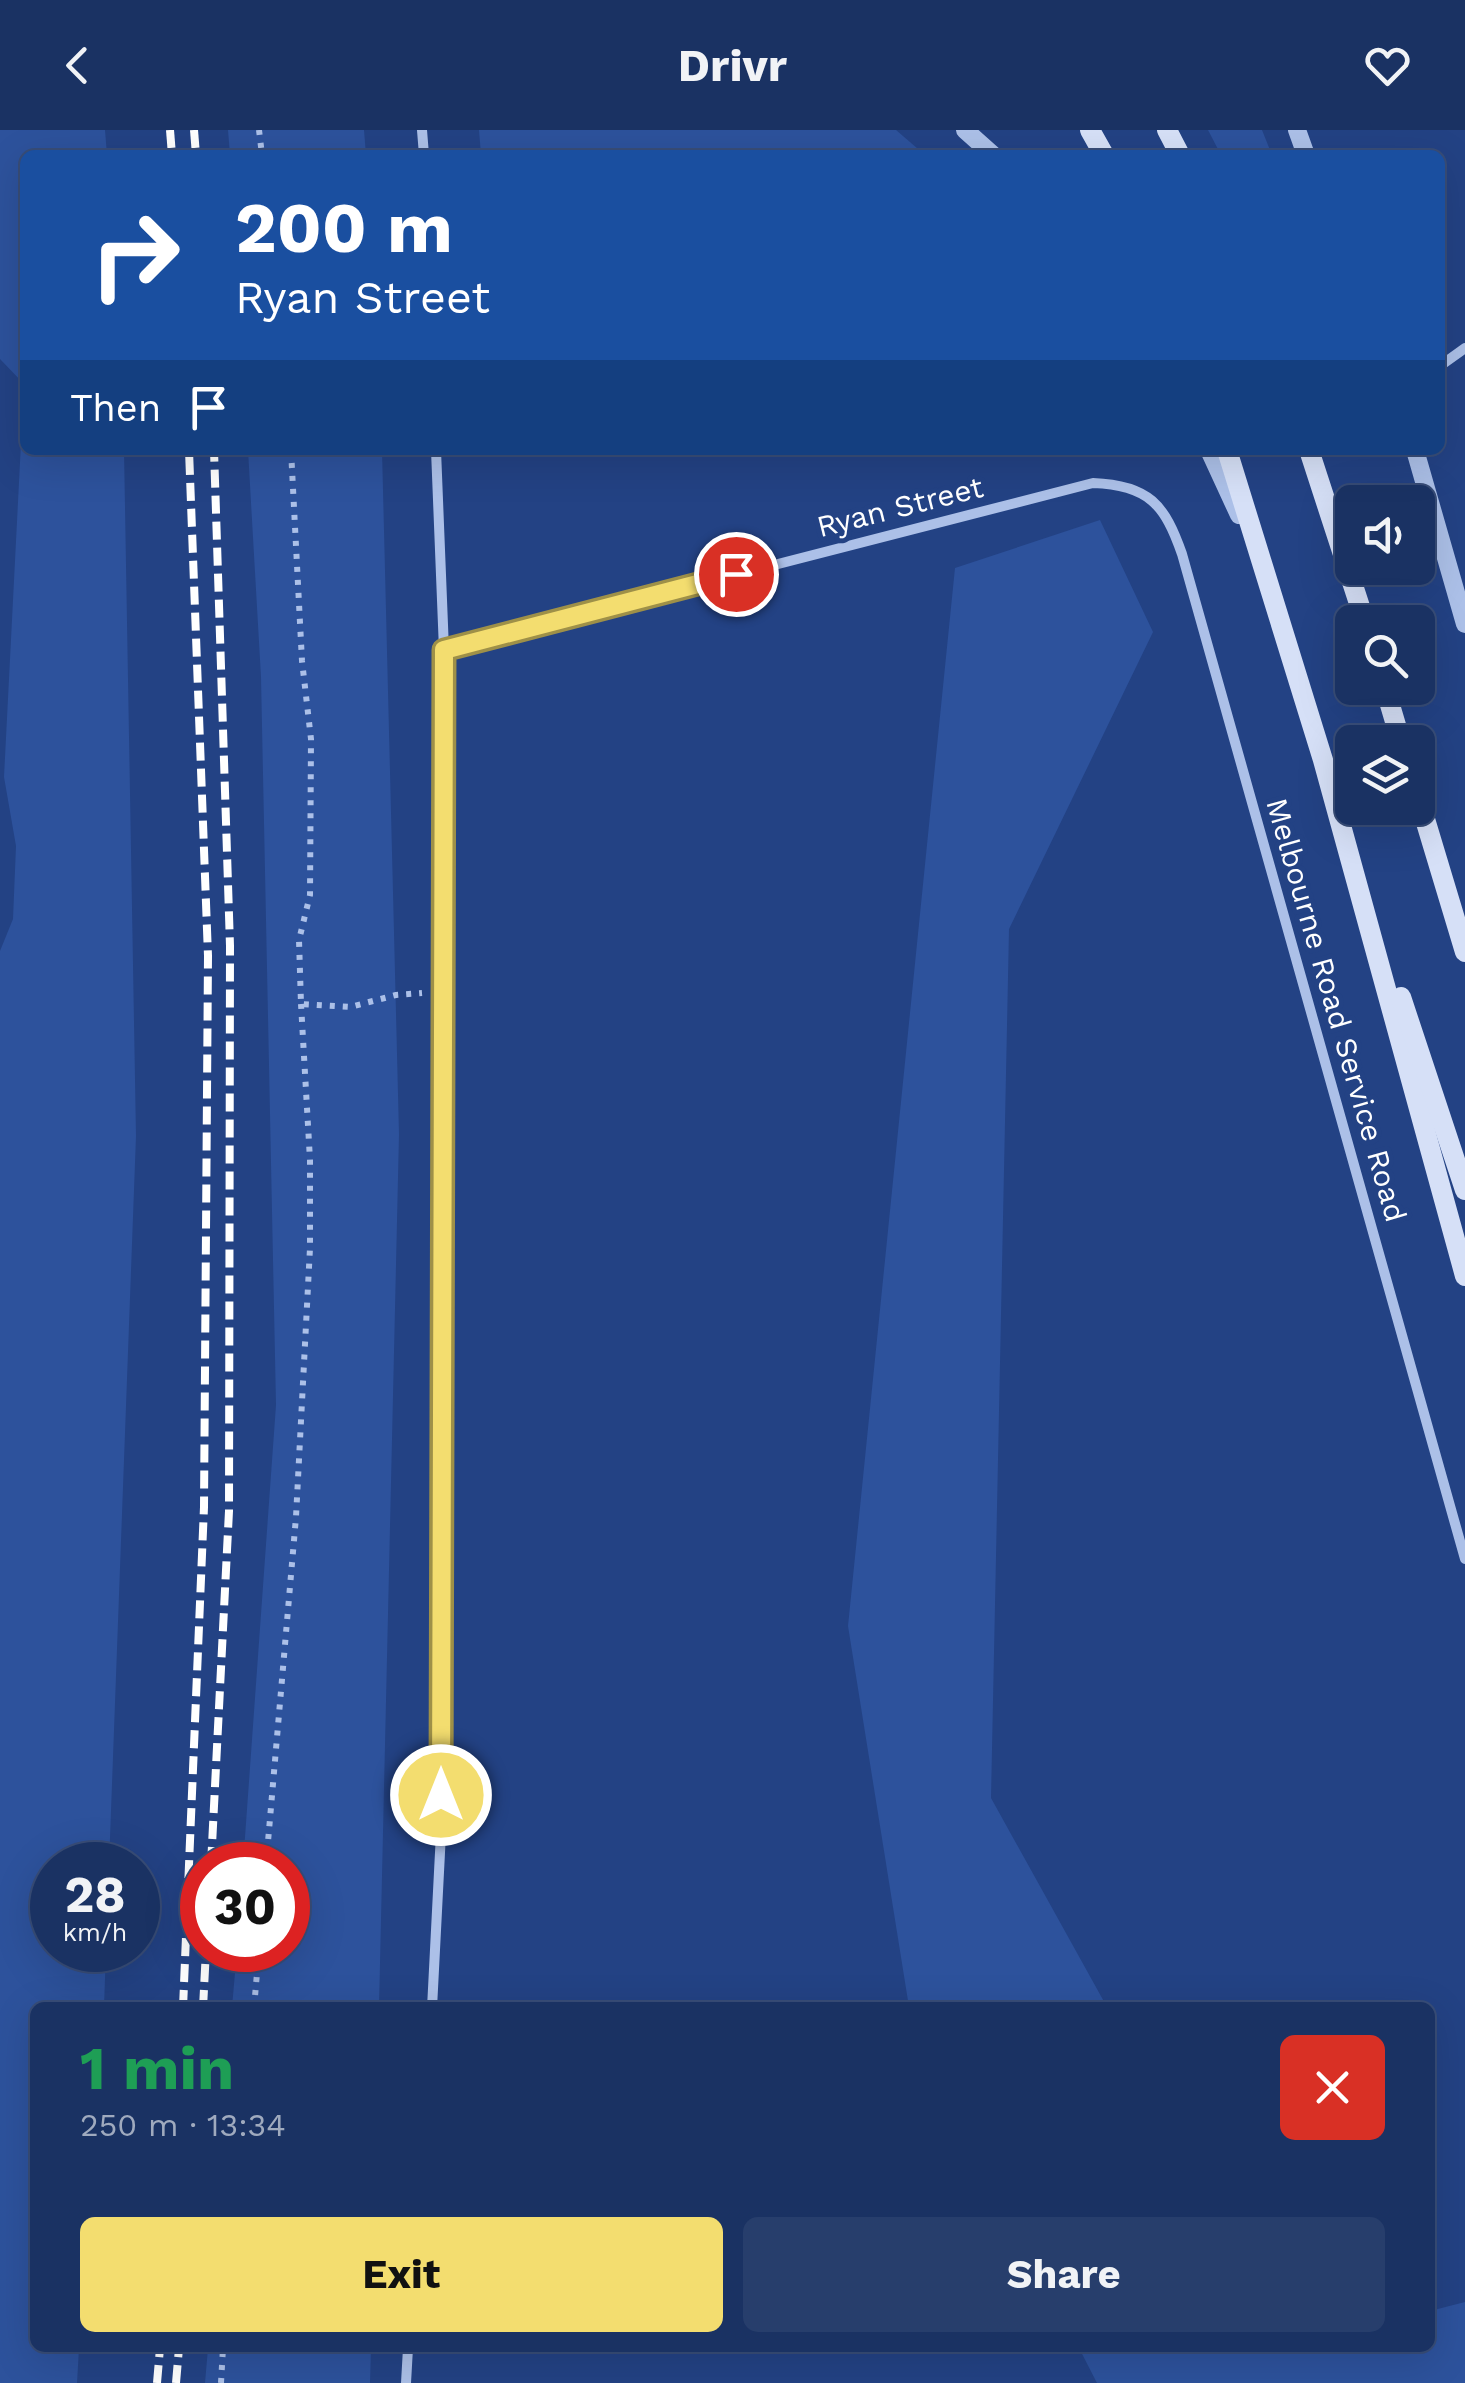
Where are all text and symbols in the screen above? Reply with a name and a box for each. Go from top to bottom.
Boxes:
icon: back [50,38,105,93]
icon: heart [1360,38,1415,93]
text: Drivr [678,39,787,92]
text: 200 m [235,187,453,269]
icon: right [70,190,200,320]
text: Ryan Street [235,271,490,324]
icon: arrive [181,380,236,435]
text: Then [70,386,161,430]
street label: Ryan Street [813,469,987,544]
map controls [1335,485,1435,825]
button: sound [1335,485,1435,585]
pin [694,532,779,617]
icon: arrive [709,547,764,602]
button: search [1335,605,1435,705]
button: layers [1335,725,1435,825]
street label: Melbourne Road Service Road [1259,794,1414,1226]
position arrow [389,1743,493,1847]
speed limit sign: 30 [180,1842,310,1972]
text: 28 [64,1865,126,1924]
text: km/h [63,1918,127,1947]
text: 1 min [80,2033,234,2104]
button: close [1280,2035,1385,2140]
text: 250 m · 13:34 [80,2106,286,2144]
button: Exit [80,2217,723,2332]
button: Share [743,2217,1385,2332]

